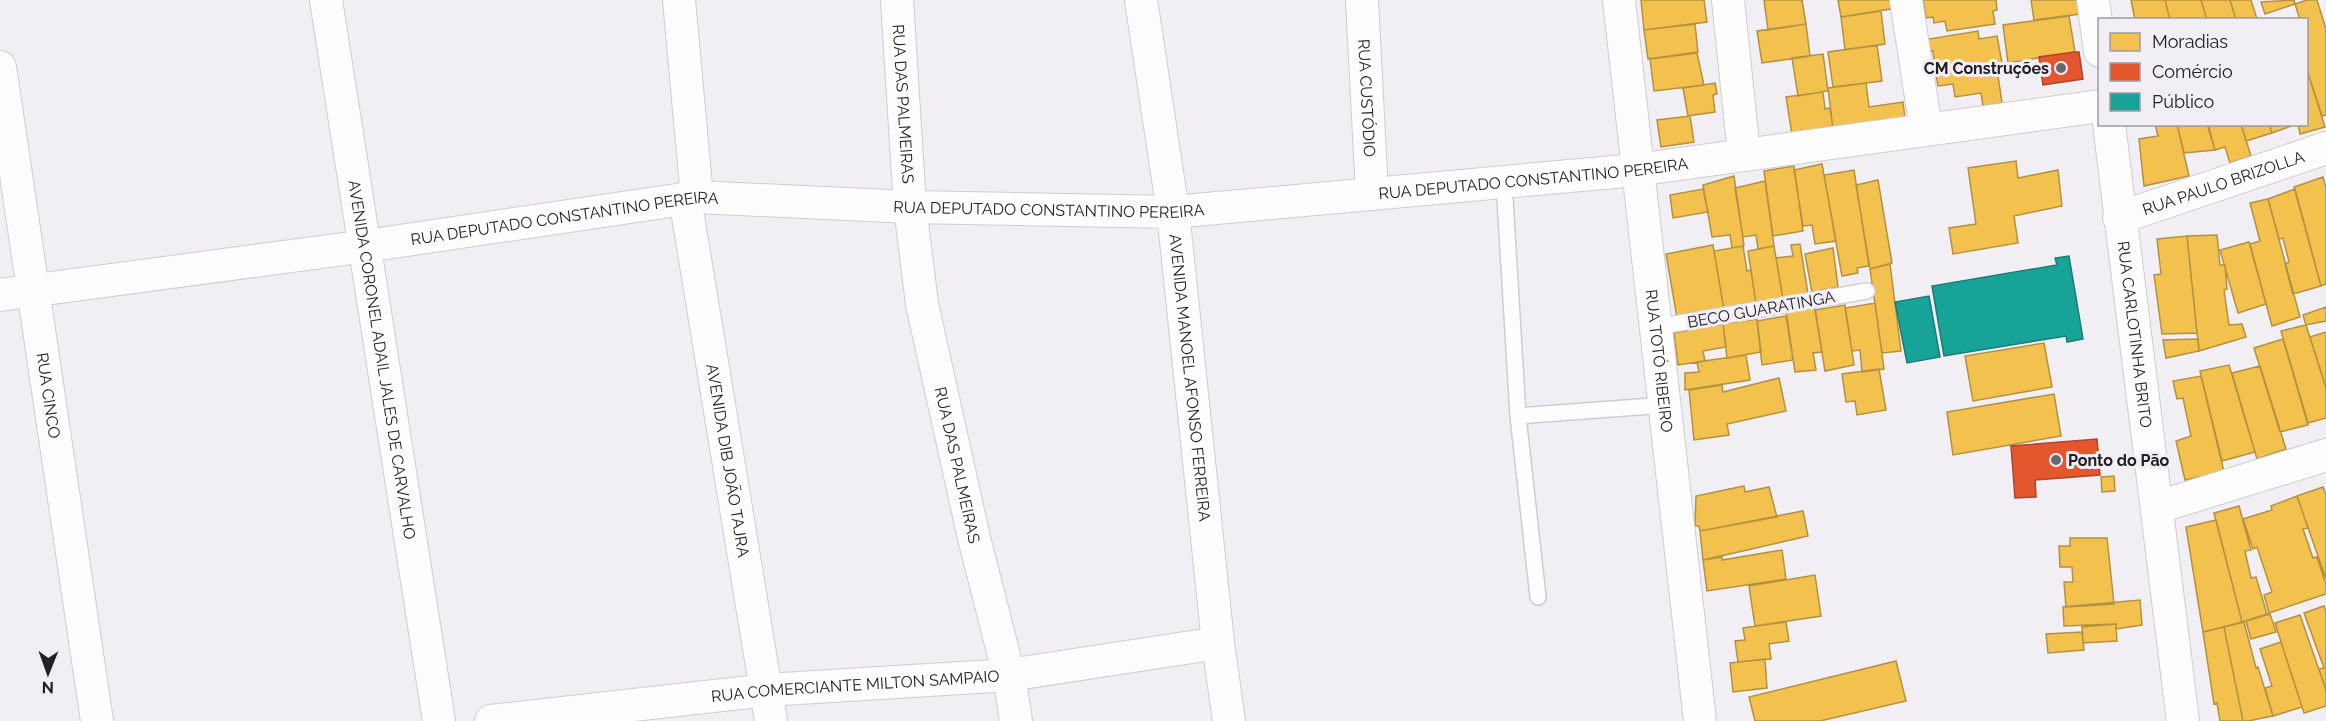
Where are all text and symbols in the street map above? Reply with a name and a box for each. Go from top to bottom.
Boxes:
legend [2098,18,2308,126]
street label: RUA DAS PALMEIRAS [889,23,918,184]
text: Moradias [2152,31,2228,52]
street label: RUA CUSTÓDIO [1354,38,1379,157]
place label: CM Construções [1924,59,2049,78]
marker: CM Construções [2054,61,2068,75]
text: Comércio [2152,61,2233,82]
text: Público [2152,91,2215,112]
street label: RUA PAULO BRIZOLLA [2140,147,2307,219]
street label: RUA DEPUTADO CONSTANTINO PEREIRA [1378,154,1689,203]
street label: AVENIDA CORONEL ADAIL JALES DE CARVALHO [344,179,419,541]
street label: RUA DEPUTADO CONSTANTINO PEREIRA [409,188,719,249]
street label: RUA DEPUTADO CONSTANTINO PEREIRA [893,197,1205,222]
street label: AVENIDA MANOEL AFONSO FERREIRA [1165,233,1214,523]
street label: RUA CARLOTINHA BRITO [2114,240,2156,429]
street label: BECO GUARATINGA [1686,287,1837,332]
street label: RUA TOTÓ RIBEIRO [1642,288,1676,433]
street label: RUA CINCO [32,351,64,440]
street label: AVENIDA DIB JOÃO TAJRA [702,362,753,559]
street label: RUA DAS PALMEIRAS [931,385,984,546]
place label: Ponto do Pão [2068,451,2170,470]
marker: Ponto do Pão [2049,453,2063,467]
north arrow [18,643,78,703]
street label: RUA COMERCIANTE MILTON SAMPAIO [710,667,1000,706]
text: N [41,678,54,697]

